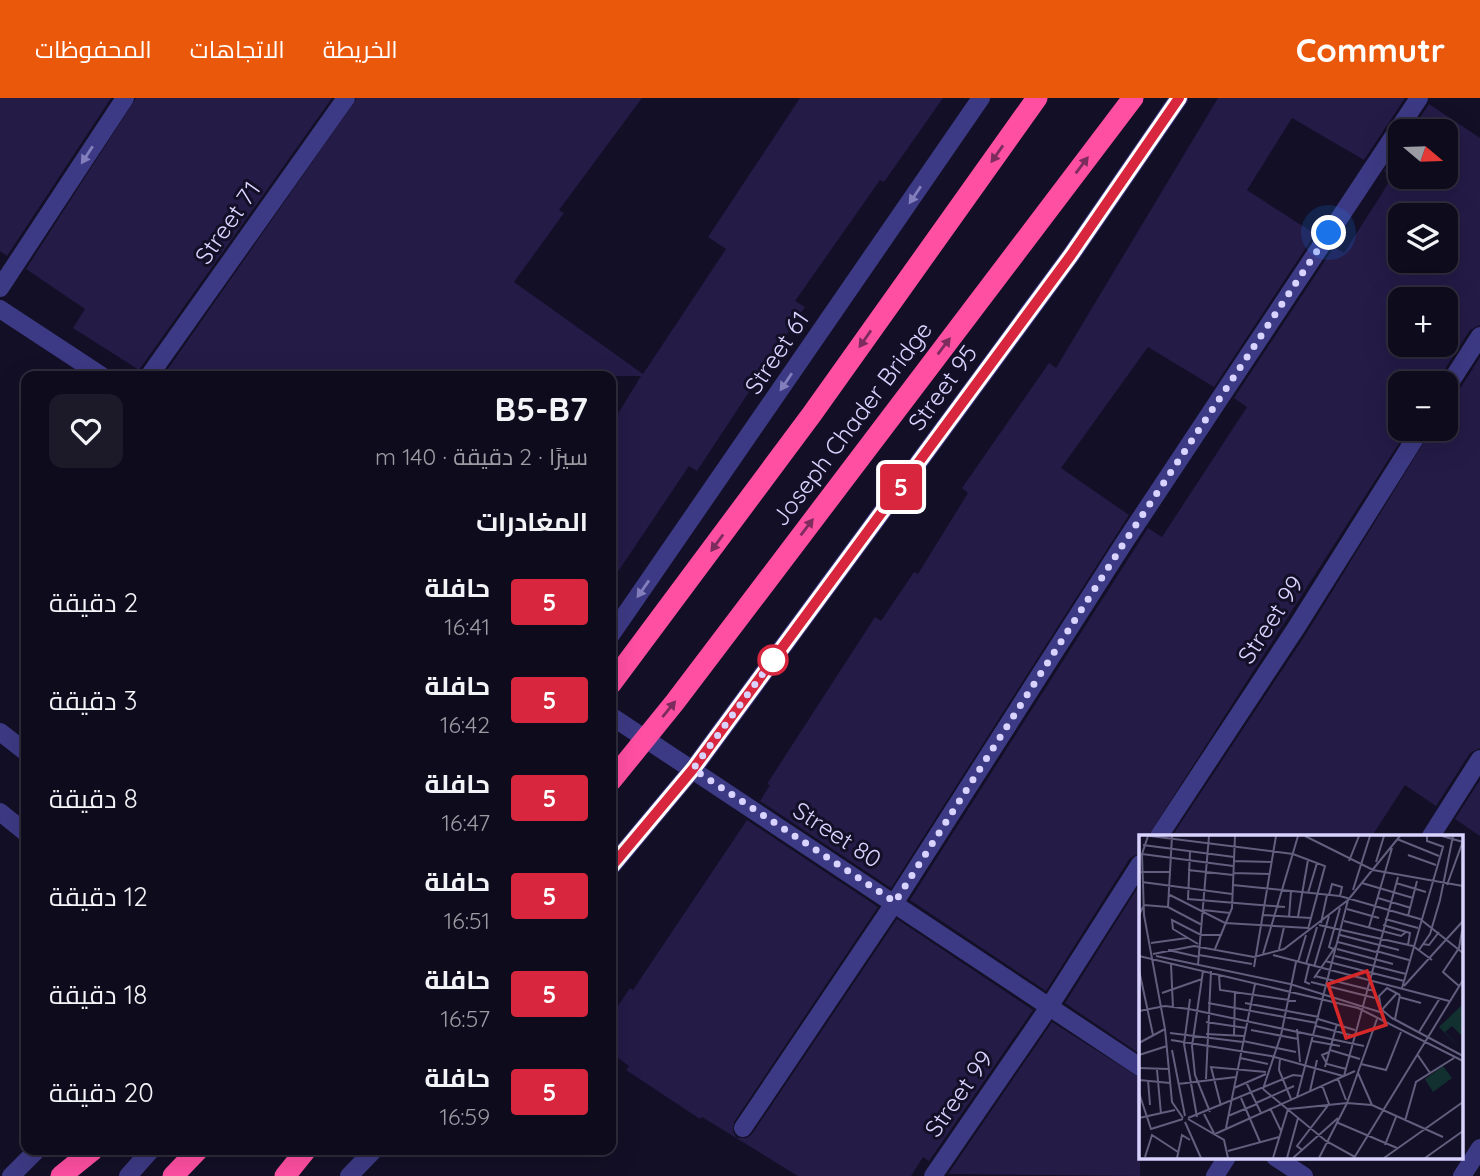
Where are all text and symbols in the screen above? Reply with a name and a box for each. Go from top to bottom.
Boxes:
text: Commutr [1296,29,1445,70]
text: المحفوظات [35,34,152,64]
text: الاتجاهات [190,34,285,64]
text: الخريطة [323,34,398,64]
north arrow [1388,119,1458,189]
map controls [1388,119,1458,441]
one-way arrow [81,145,94,165]
one-way arrow [990,145,1004,163]
one-way arrow [1074,156,1088,174]
street label: Street 71 [188,175,267,270]
one-way arrow [908,186,922,204]
button: layers [1388,203,1458,273]
your location [1311,215,1346,250]
button: + [1388,287,1458,357]
street label: Street 61 [738,305,815,400]
street label: Joseph Chader Bridge [765,315,938,532]
one-way arrow [858,330,872,348]
one-way arrow [936,337,950,355]
street label: Street 95 [901,339,983,436]
button: − [1388,371,1458,441]
one-way arrow [780,372,793,392]
text: B5-B7 [495,388,588,429]
button: heart [49,394,123,468]
text: سيرًا · 2 دقيقة · 140 m [375,442,588,471]
line badge: 5 [878,464,924,510]
text: 5 [894,472,908,502]
text: المغادرات [476,505,588,538]
one-way arrow [799,519,814,537]
one-way arrow [710,534,724,552]
street label: Street 99 [1231,570,1310,669]
text: حافلة [425,571,490,604]
one-way arrow [636,580,650,598]
text: 2 دقيقة [49,586,138,619]
text: 5 [543,587,556,617]
text: 16:41 [444,612,490,641]
unlabelled marker [758,645,788,675]
text: حافلة [425,669,490,702]
text: 3 دقيقة [49,684,137,717]
text: 5 [543,685,556,715]
one-way arrow [661,700,676,717]
text: 16:42 [440,710,490,739]
text: حافلة [425,767,490,800]
text: 8 دقيقة [49,782,138,815]
text: 5 [543,783,556,813]
street label: Street 80 [788,795,887,874]
text: 16:47 [442,808,490,837]
inset map [1139,835,1462,1158]
text: حافلة [425,865,490,898]
text: 12 دقيقة [49,880,148,913]
text: 5 [543,881,556,911]
text: 16:51 [444,906,490,935]
text: حافلة [425,963,490,996]
text: 18 دقيقة [49,978,147,1011]
text: 5 [543,979,556,1009]
text: 16:57 [440,1004,490,1033]
street label: Street 99 [918,1044,999,1143]
text: حافلة [425,1061,490,1094]
text: 20 دقيقة [49,1076,154,1109]
text: 5 [543,1077,556,1107]
text: 16:59 [439,1102,490,1131]

